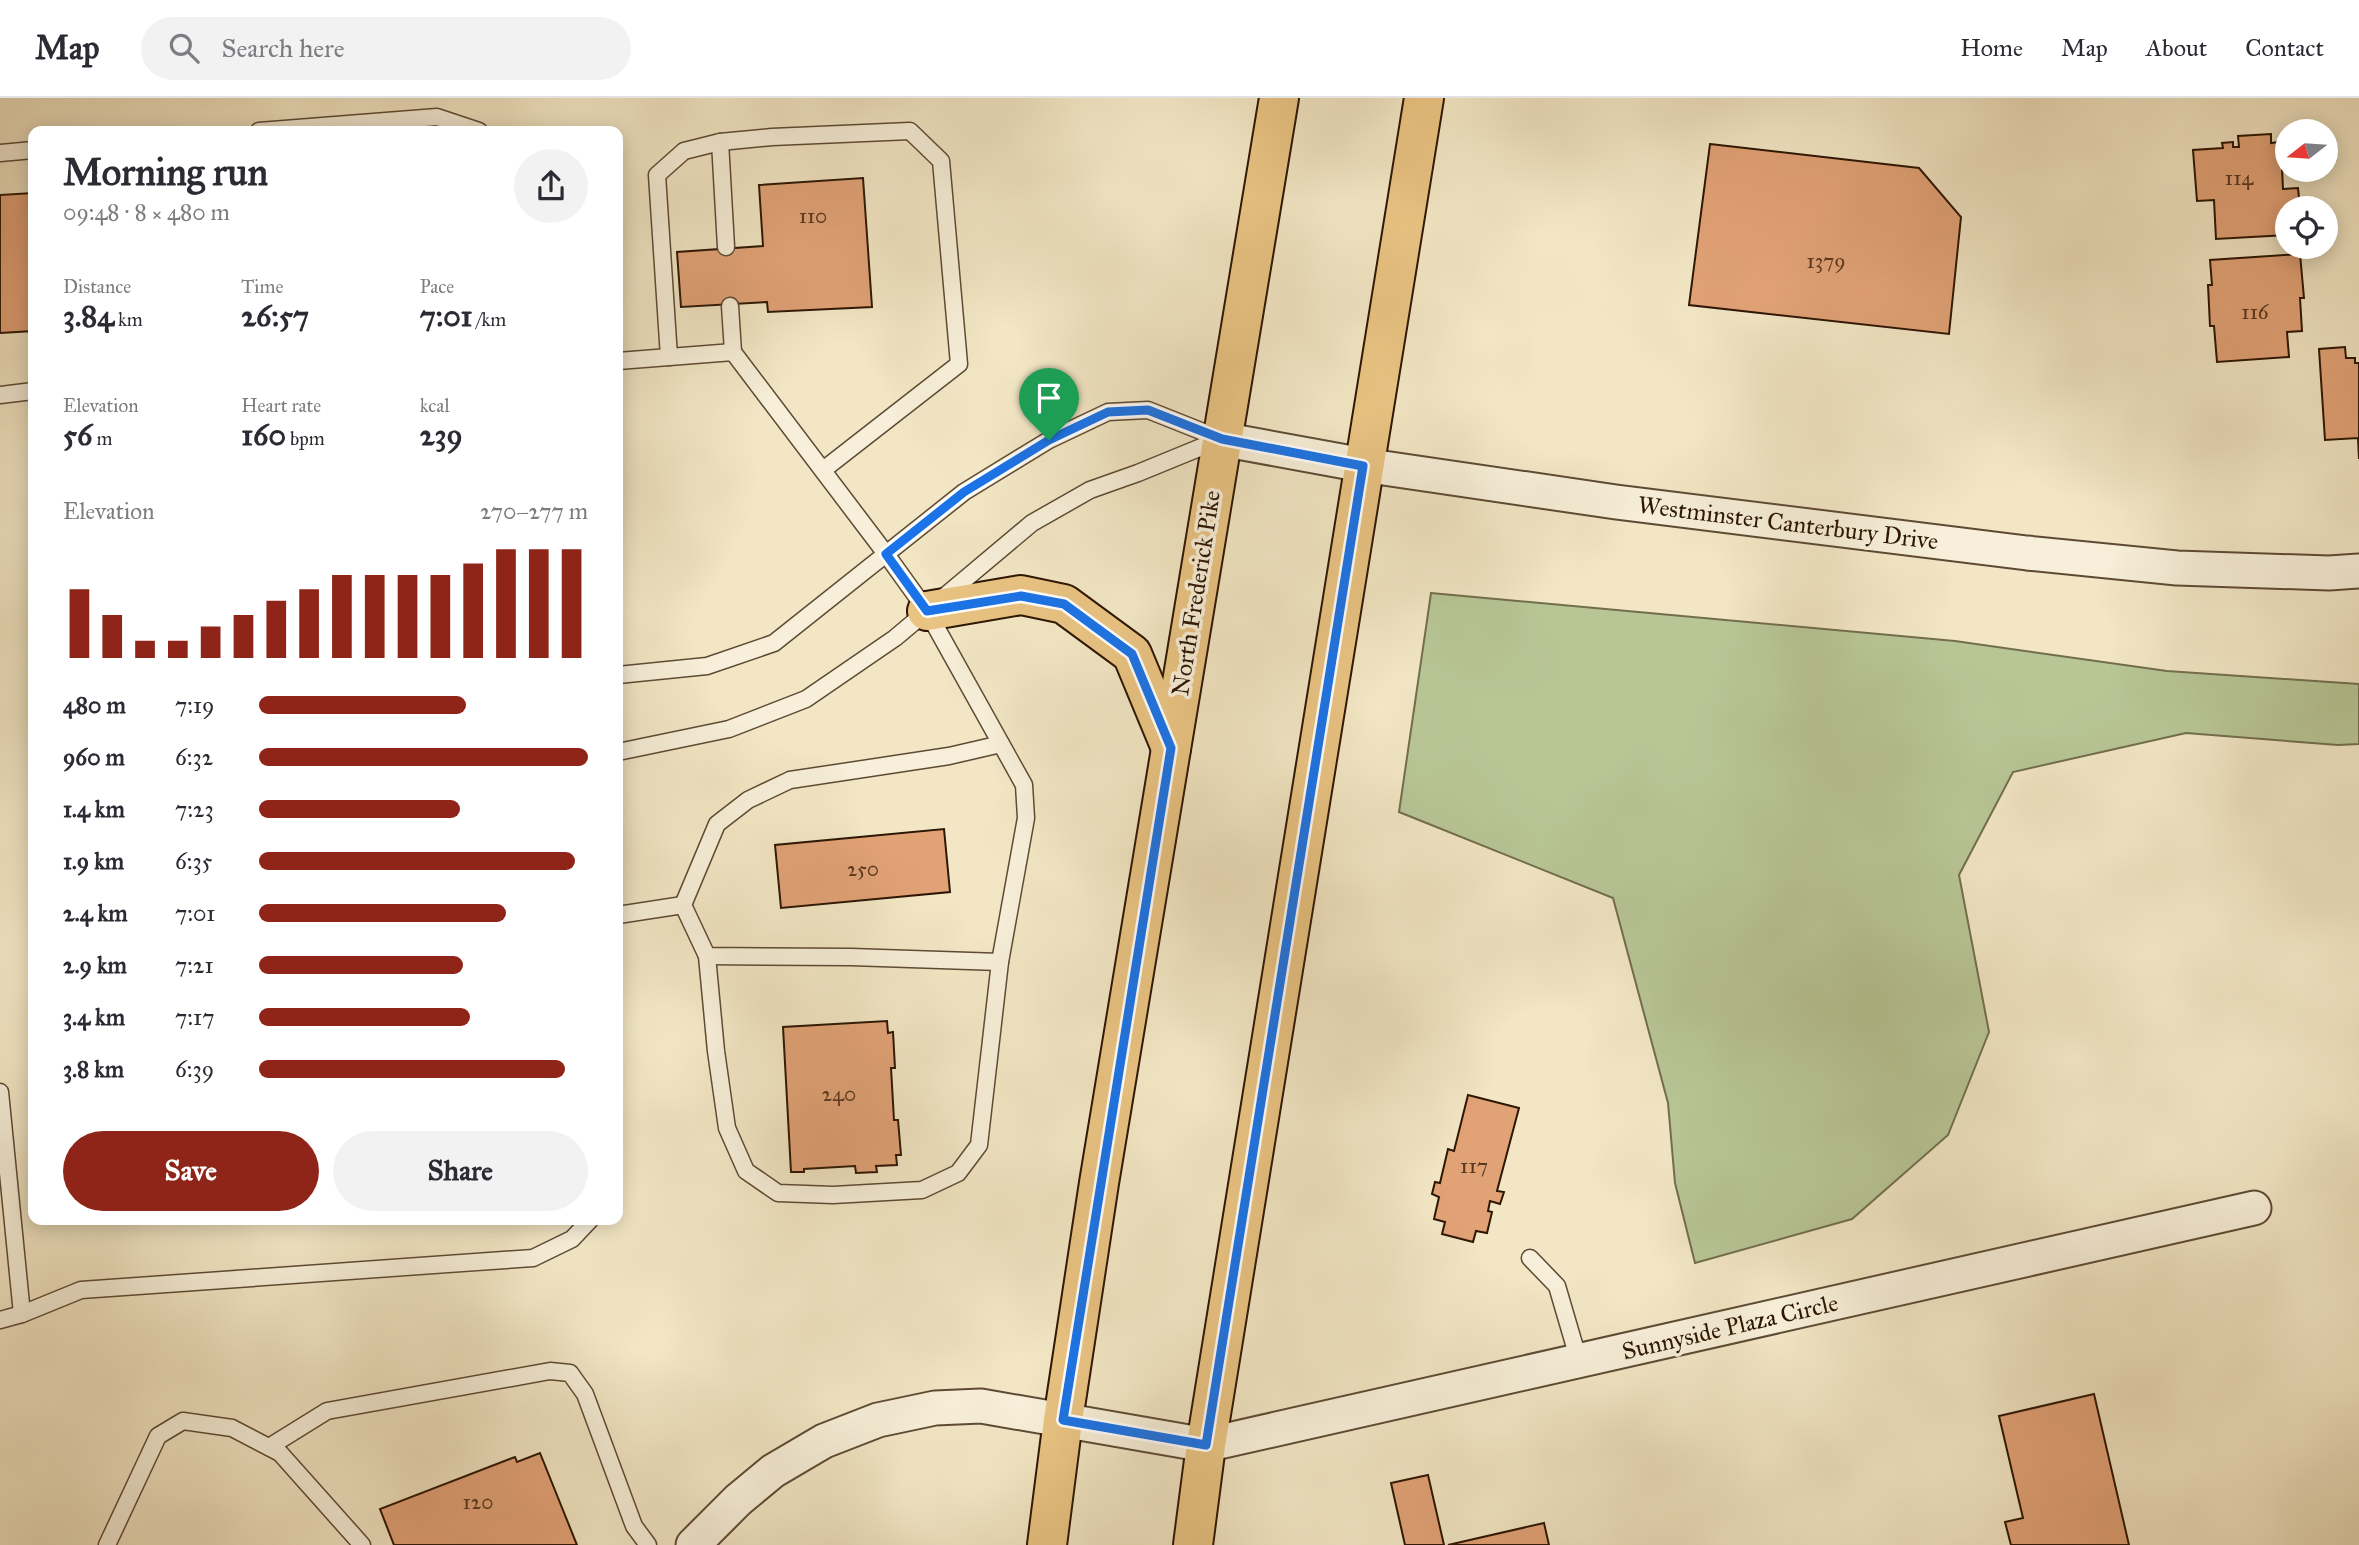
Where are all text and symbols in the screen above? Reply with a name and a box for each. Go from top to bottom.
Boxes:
search box [141,17,631,80]
text: Map [35,28,99,68]
icon: search [165,29,203,67]
text: Search here [221,32,345,64]
text: Home [1960,33,2023,63]
text: Map [2061,33,2108,63]
text: About [2146,33,2207,63]
text: Contact [2245,33,2324,63]
north arrow [2275,119,2338,182]
map controls [2275,119,2338,259]
text: Morning run [63,149,268,195]
button: share [514,149,588,223]
house number: 114 [2225,165,2254,191]
button: locate [2275,196,2338,259]
text: 09:48 · 8 × 480 m [63,198,230,226]
house number: 110 [799,203,827,229]
house number: 1379 [1806,248,1846,274]
text: Distance [63,275,131,298]
text: Time [241,275,283,298]
text: Pace [420,275,454,298]
text: 3.84 [63,298,114,334]
text: 26:57 [241,298,309,334]
text: 7:01 [420,298,472,334]
house number: 116 [2241,299,2270,325]
text: km [114,308,143,331]
text: /km [472,308,506,331]
pin [1019,368,1079,440]
icon: arrive [1030,379,1068,417]
text: Elevation [63,394,138,417]
text: Heart rate [241,394,321,417]
text: kcal [420,394,450,417]
text: 56 [63,417,92,453]
text: 160 [241,417,286,453]
text: 239 [420,417,463,453]
text: m [92,427,112,450]
text: bpm [286,427,325,450]
street label: North Frederick Pike [1165,488,1227,698]
street label: Westminster Canterbury Drive [1636,490,1940,556]
text: Elevation [63,497,154,525]
text: 270–277 m [480,497,588,525]
text: 480 m [63,691,126,719]
text: 7:19 [175,691,214,719]
text: 960 m [63,743,125,771]
text: 6:32 [175,743,213,771]
text: 1.4 km [63,795,125,823]
text: 7:23 [175,795,214,823]
text: 1.9 km [63,847,124,875]
text: 6:35 [175,847,212,875]
house number: 250 [847,856,879,882]
text: 2.4 km [63,899,128,927]
text: 7:01 [175,899,215,927]
text: 2.9 km [63,951,127,979]
text: 7:21 [175,951,214,979]
text: 3.4 km [63,1003,125,1031]
text: 7:17 [175,1003,214,1031]
text: 3.8 km [63,1055,124,1083]
text: 6:39 [175,1055,214,1083]
house number: 240 [822,1081,856,1107]
button: Save [63,1131,319,1211]
button: Share [333,1131,588,1211]
house number: 117 [1460,1153,1488,1179]
street label: Sunnyside Plaza Circle [1619,1288,1841,1366]
house number: 120 [463,1489,493,1515]

